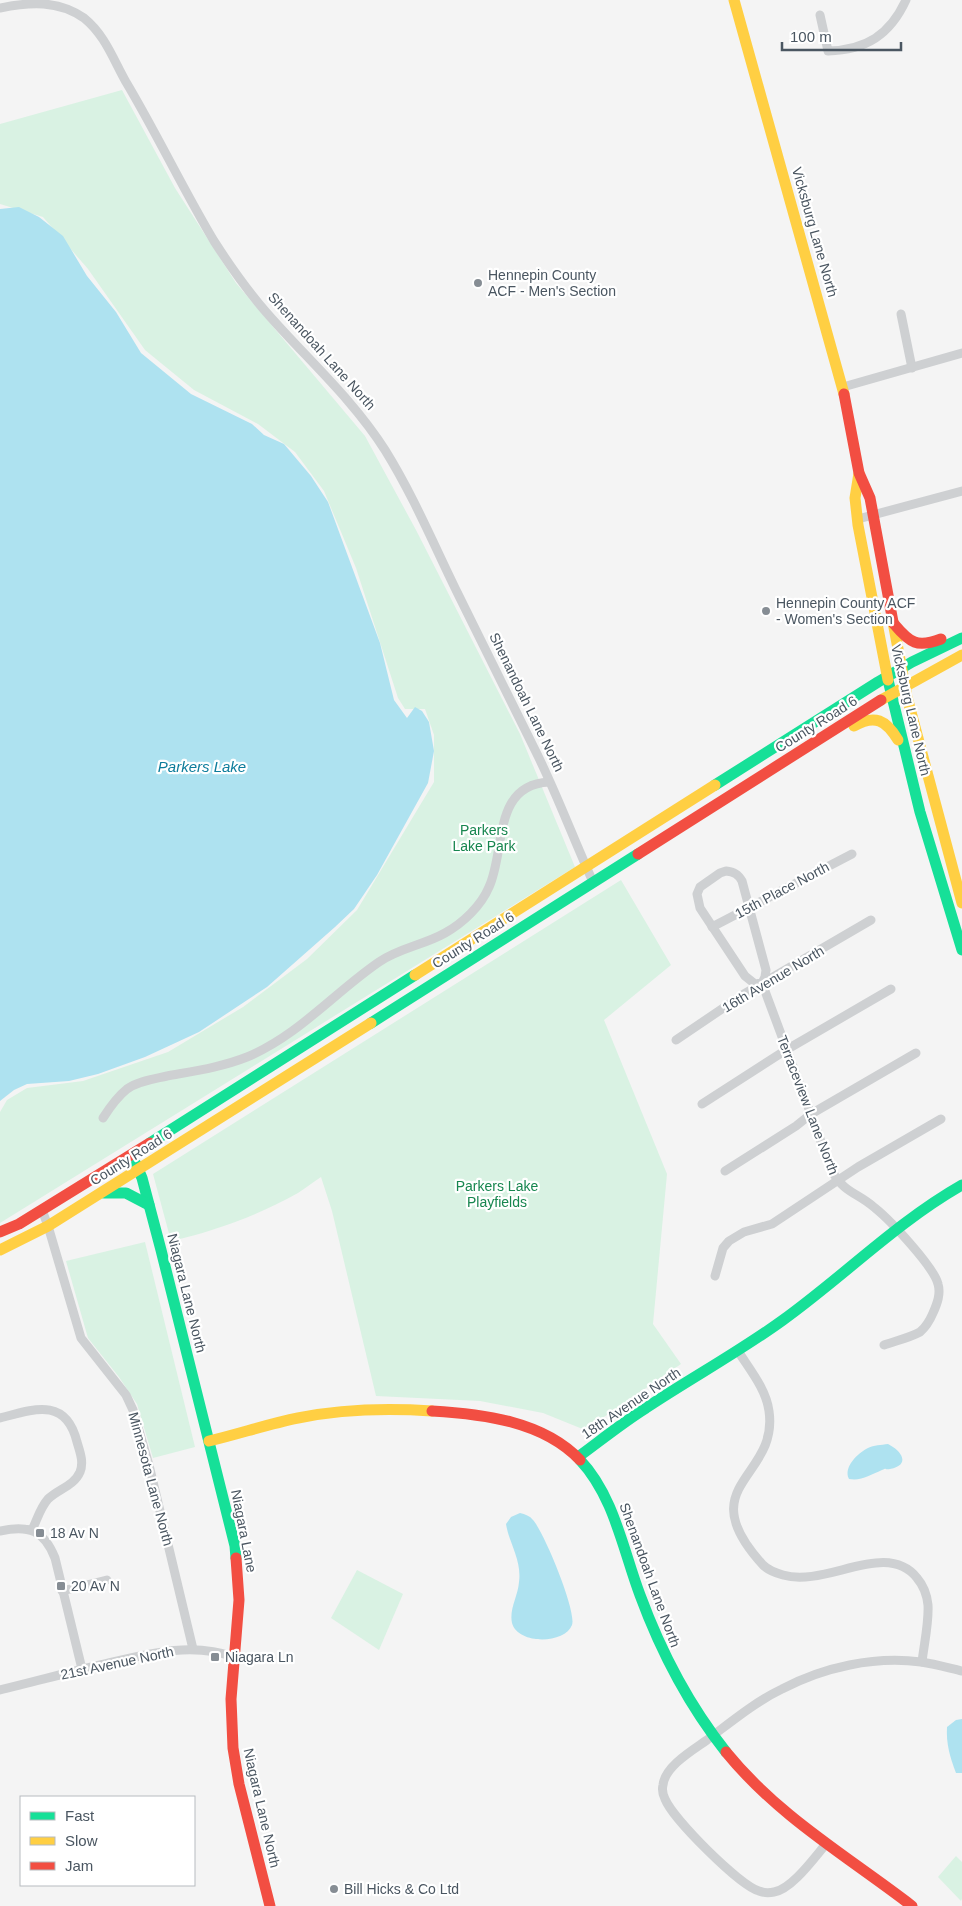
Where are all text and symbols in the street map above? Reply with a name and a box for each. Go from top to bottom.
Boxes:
scale bar [782,20,901,52]
text: 100 m [790,28,832,45]
street label: Vicksburg Lane North [789,165,841,299]
place label: Hennepin County ACF - Men's Section [488,267,616,299]
marker: Hennepin County ACF - Men's Section [472,277,484,289]
street label: Shenandoah Lane North [265,289,379,413]
place label: Hennepin County ACF - Women's Section [776,595,915,627]
marker: Hennepin County ACF - Women's Section [760,605,772,617]
street label: Shenandoah Lane North [486,630,568,774]
street label: Vicksburg Lane North [888,643,934,777]
street label: County Road 6 [772,692,860,756]
water label: Parkers Lake [158,758,246,775]
park label: Parkers Lake Park [452,822,517,854]
street label: 15th Place North [732,858,832,922]
street label: County Road 6 [429,908,517,972]
street label: 16th Avenue North [719,942,827,1016]
street label: Terraceview Lane North [774,1033,842,1177]
street label: County Road 6 [87,1125,175,1189]
park label: Parkers Lake Playfields [456,1178,538,1210]
street label: Niagara Lane North [164,1232,210,1354]
street label: 18th Avenue North [579,1364,683,1442]
street label: Minnesota Lane North [125,1410,177,1548]
street label: Niagara Lane [228,1488,260,1574]
street label: Shenandoah Lane North [616,1501,684,1649]
place label: 18 Av N [50,1525,99,1541]
marker: 18 Av N [34,1527,46,1539]
place label: 20 Av N [71,1578,120,1594]
marker: 20 Av N [55,1580,67,1592]
street label: 21st Avenue North [59,1643,175,1683]
place label: Niagara Ln [225,1649,294,1665]
marker: Niagara Ln [209,1651,221,1663]
street label: Niagara Lane North [240,1747,284,1869]
legend [20,1796,195,1886]
text: Fast [65,1807,95,1824]
text: Slow [65,1832,98,1849]
text: Jam [65,1857,93,1874]
place label: Bill Hicks & Co Ltd [344,1881,459,1897]
marker: Bill Hicks & Co Ltd [328,1883,340,1895]

